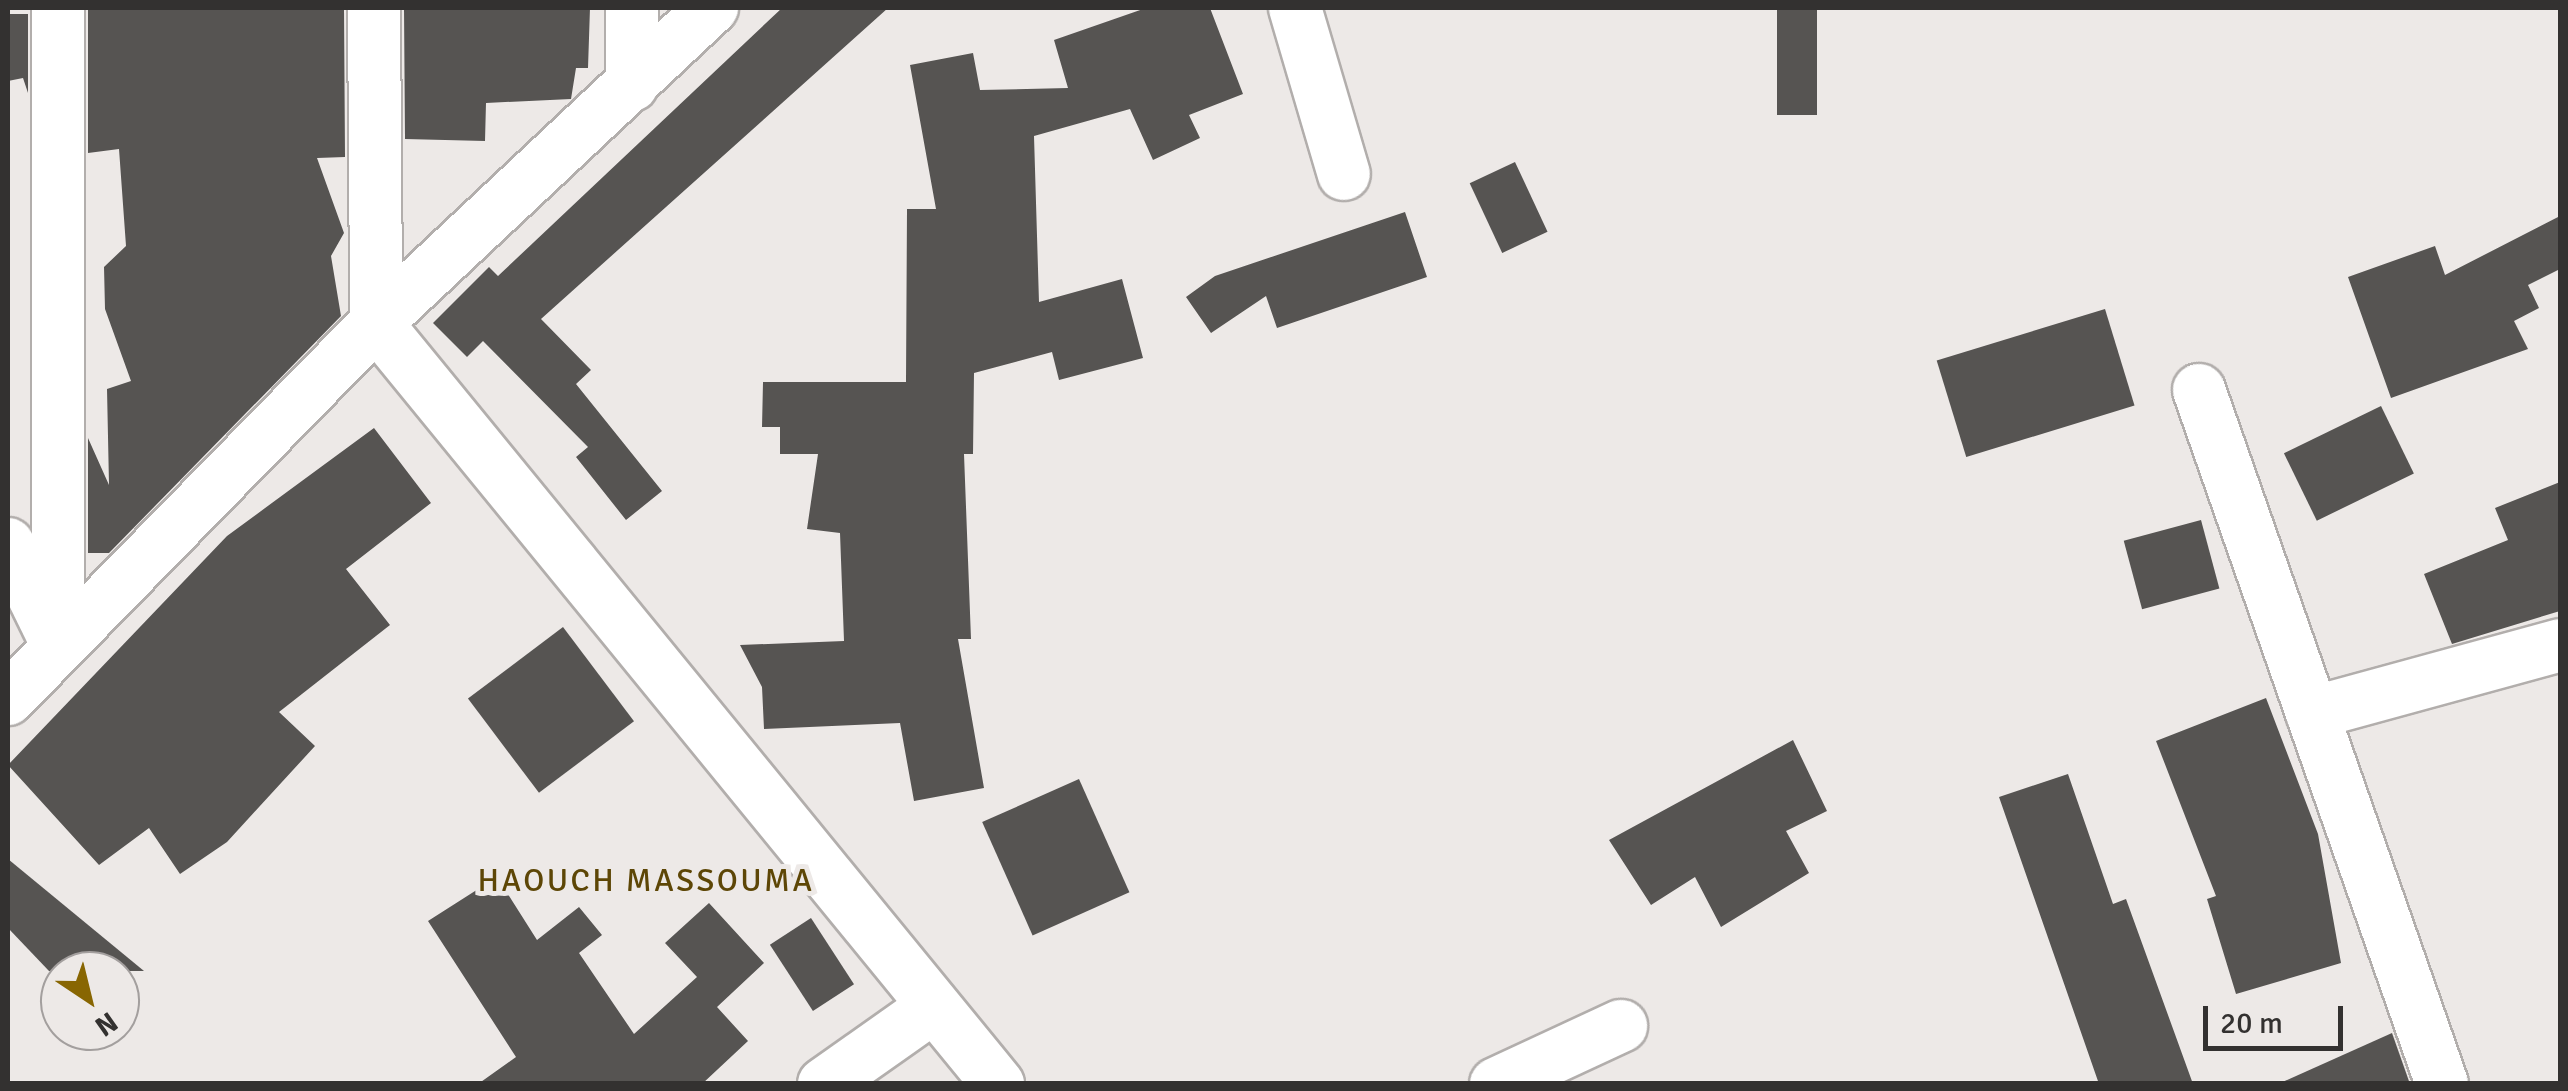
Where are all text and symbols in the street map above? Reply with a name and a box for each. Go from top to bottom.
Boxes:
district label: HAOUCH MASSOUMA [478,862,814,900]
north arrow [40,951,140,1051]
scale bar [2208,986,2348,1048]
text: N [88,1004,124,1043]
text: 20 m [2220,1005,2283,1042]

